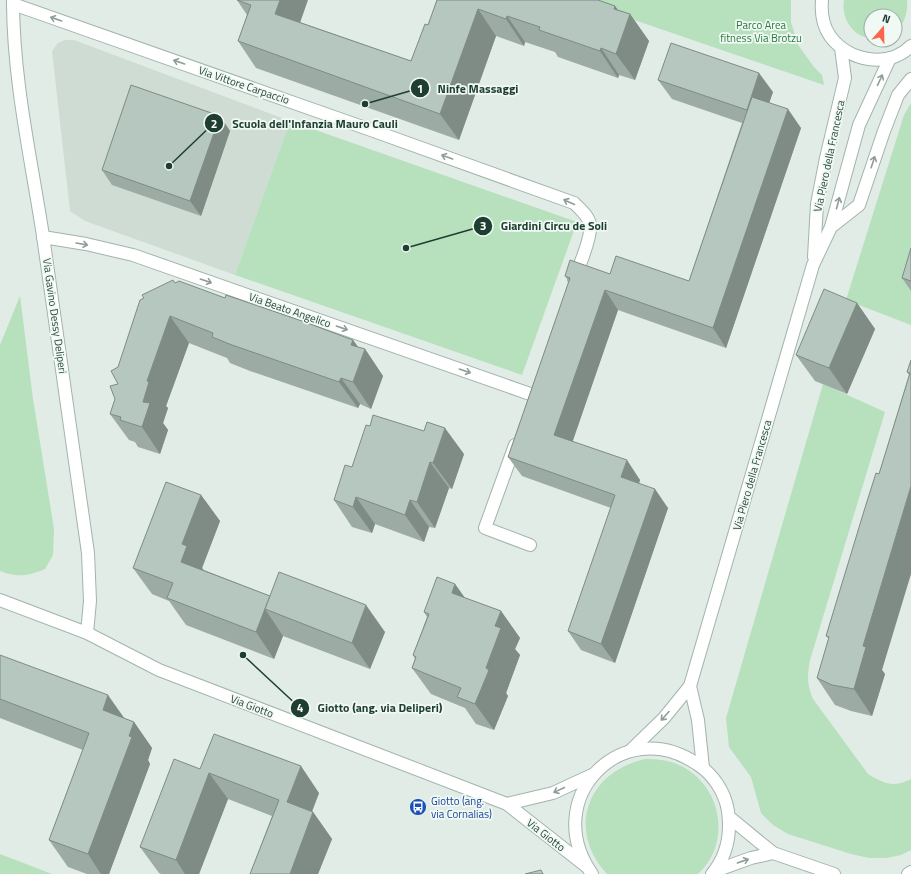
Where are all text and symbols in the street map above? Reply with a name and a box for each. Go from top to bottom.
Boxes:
north arrow [863,8,903,48]
text: N [880,10,893,27]
one-way arrow [51,15,63,23]
park label: Parco Area fitness Via Brotzu [720,17,802,46]
one-way arrow [173,58,185,66]
street label: Via Vittore Carpaccio [196,62,292,108]
one-way arrow [877,74,884,86]
callout: Ninfe Massaggi [410,76,527,100]
text: 1 [417,79,423,98]
text: Ninfe Massaggi [438,79,518,98]
street label: Via Piero della Francesca [809,98,849,213]
callout: Scuola dell'Infanzia Mauro Cauli [204,111,406,135]
text: 2 [211,114,217,133]
text: Scuola dell'Infanzia Mauro Cauli [232,114,398,133]
one-way arrow [441,153,453,161]
one-way arrow [870,157,878,169]
one-way arrow [834,196,842,209]
one-way arrow [563,197,575,205]
callout: Giardini Circu de Soli [473,214,615,238]
text: 3 [480,216,486,235]
text: Giardini Circu de Soli [501,216,607,235]
one-way arrow [75,240,88,248]
street label: Via Gavino Dessy Deliperi [39,257,71,375]
one-way arrow [200,277,212,285]
street label: Via Beato Angelico [247,288,333,332]
one-way arrow [335,325,348,332]
one-way arrow [458,368,471,375]
street label: Via Piero della Francesca [729,418,776,532]
street label: Via Giotto [228,690,276,722]
callout: Giotto (ang. via Deliperi) [290,696,451,720]
text: 4 [297,698,304,717]
text: Giotto (ang. via Deliperi) [318,698,443,717]
one-way arrow [660,711,670,721]
one-way arrow [554,787,566,794]
place label: Giotto (ang. via Cornalias) [431,793,492,822]
bus stop icon: Giotto (ang. via Cornalias) [408,797,428,817]
street label: Via Giotto [523,815,569,855]
one-way arrow [737,857,750,864]

